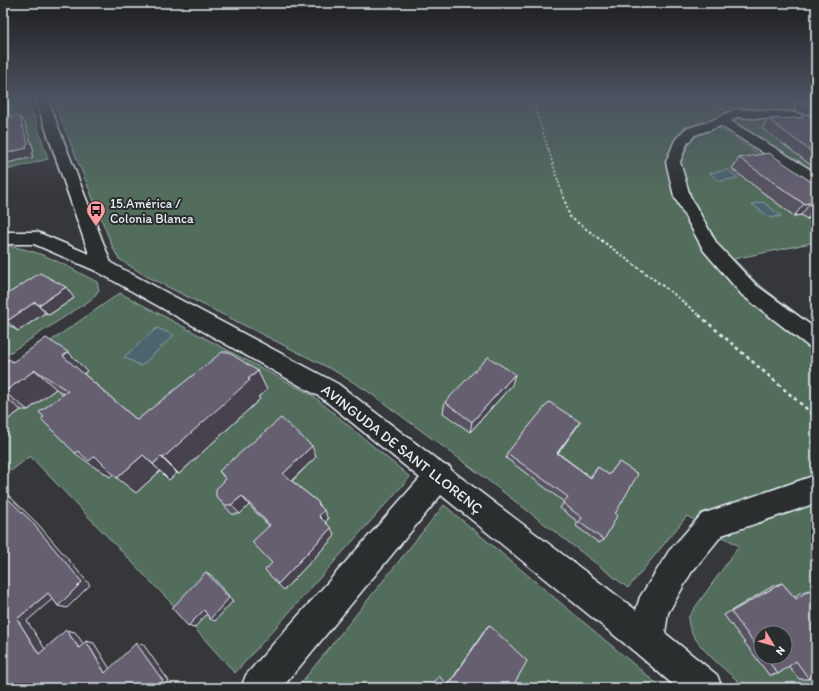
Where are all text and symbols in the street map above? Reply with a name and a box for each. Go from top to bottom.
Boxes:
place label: 15.América / Colonia Blanca [110,196,194,226]
bus stop icon: 15.América / Colonia Blanca [85,199,107,227]
street label: AVINGUDA DE SANT LLORENÇ [318,380,486,518]
north arrow [753,625,793,665]
text: N [773,644,788,658]

